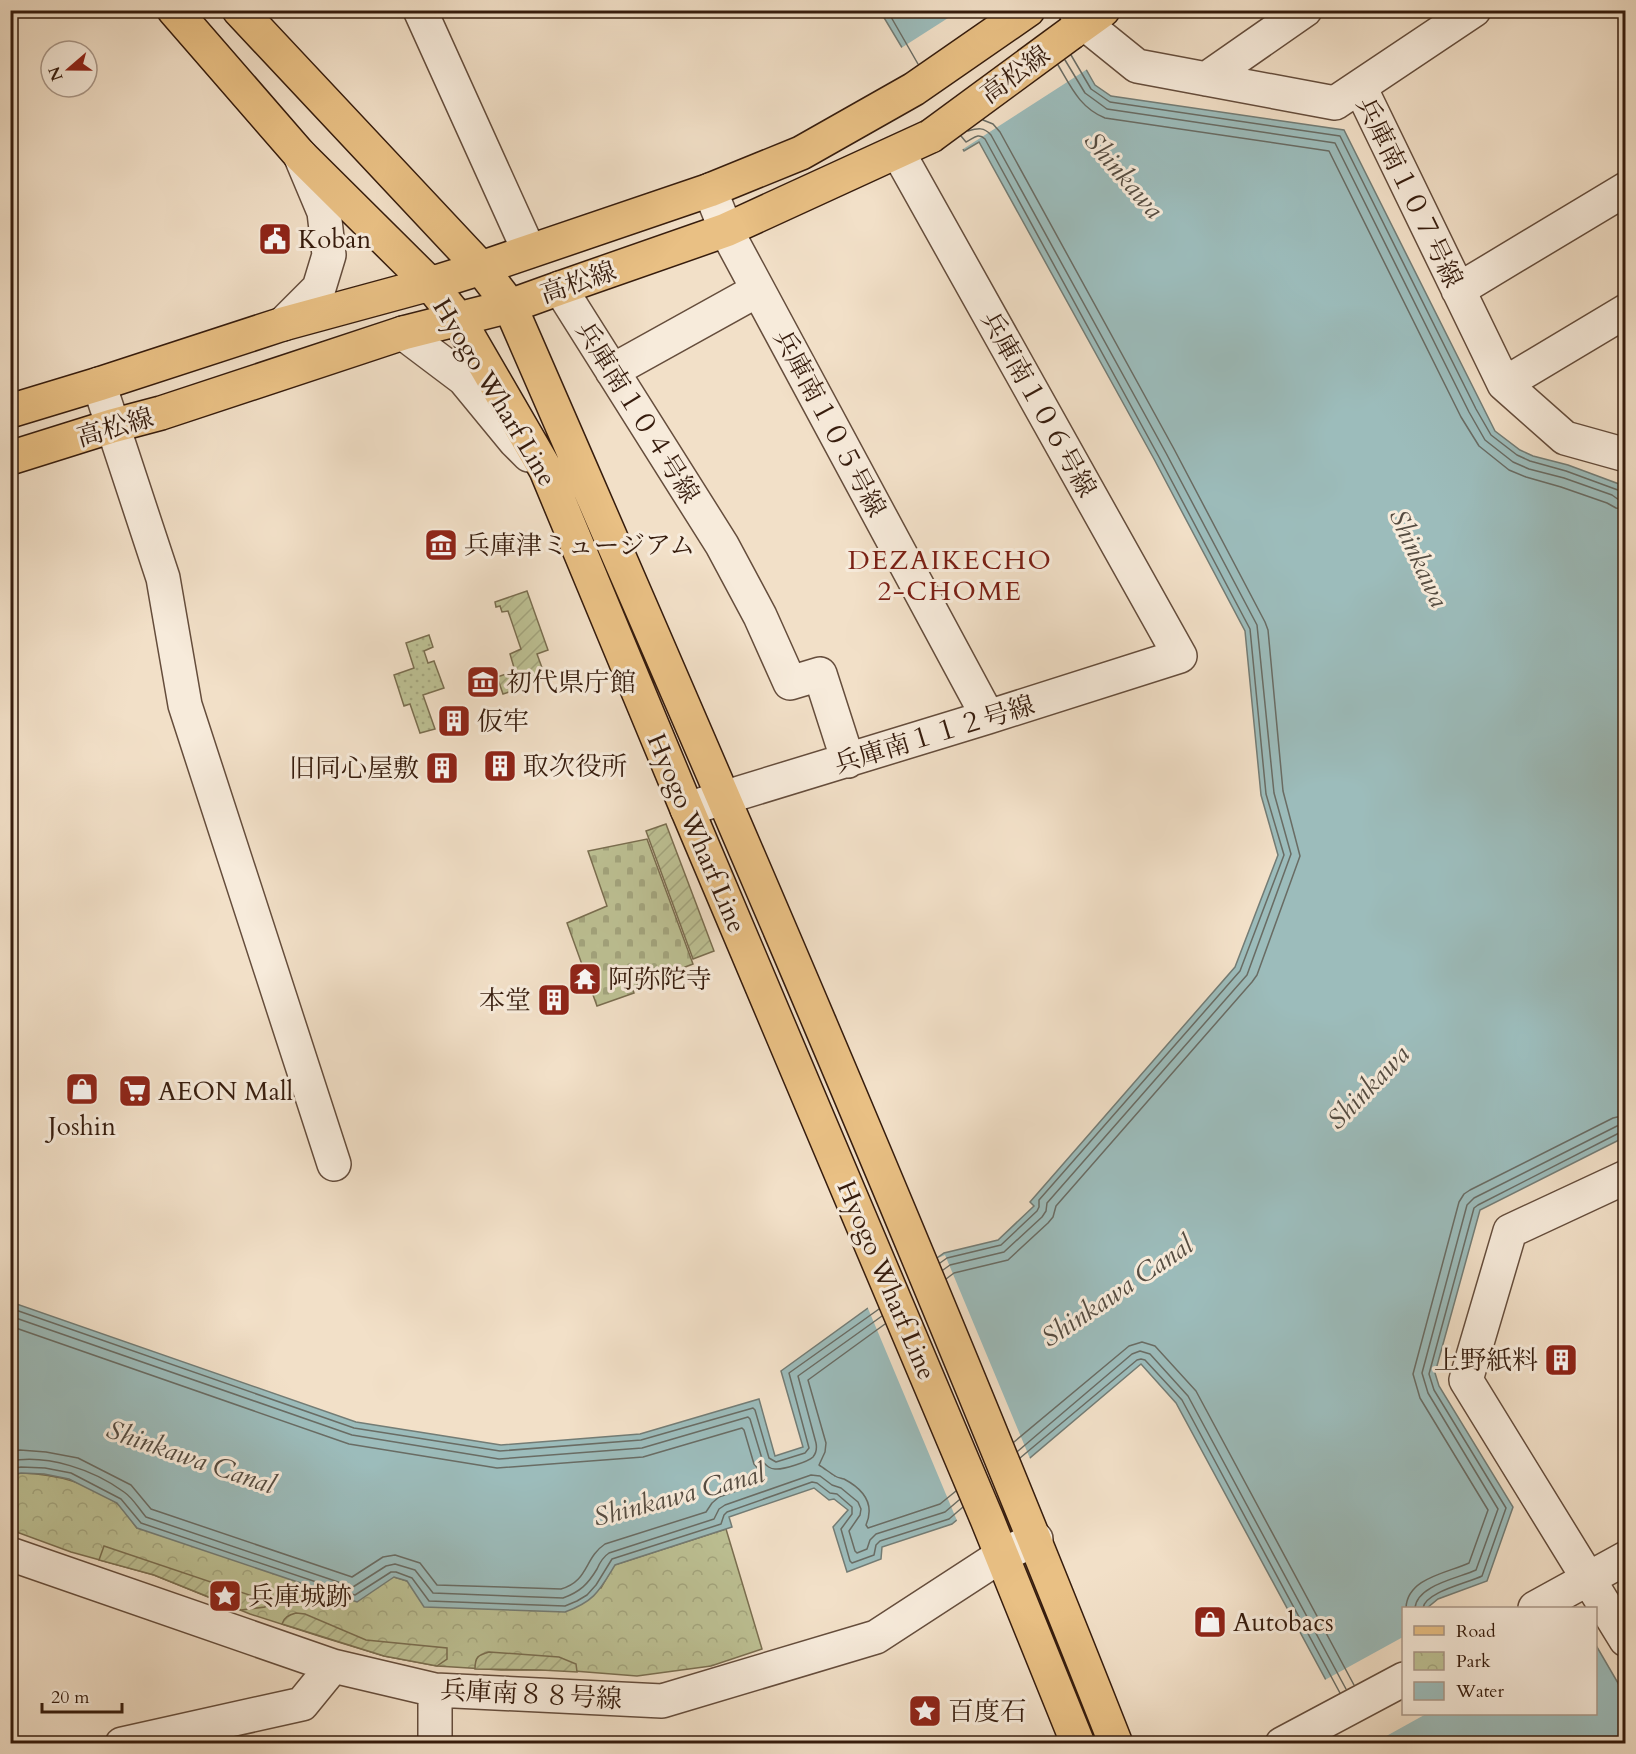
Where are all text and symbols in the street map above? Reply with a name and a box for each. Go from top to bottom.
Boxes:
street label: 高松線 [973,37,1057,111]
north arrow [39,39,99,99]
text: N [43,63,69,84]
street label: 兵庫南１０７号線 [1348,91,1471,293]
water label: Shinkawa [1075,124,1172,227]
public building icon: Koban [257,221,293,257]
place label: Koban [298,222,372,257]
street label: 高松線 [536,253,621,312]
street label: Hyogo Wharf Line [425,292,565,493]
street label: 兵庫南１０６号線 [973,305,1104,504]
street label: 兵庫南１０４号線 [568,315,708,510]
street label: 兵庫南１０５号線 [765,323,894,523]
street label: 高松線 [73,400,157,455]
water label: Shinkawa [1380,503,1457,613]
museum icon: 兵庫津ミュージアム [423,527,459,563]
place label: 兵庫津ミュージアム [464,528,695,563]
district label: DEZAIKECHO 2-CHOME [848,542,1052,610]
museum icon: 初代県庁館 [465,664,501,700]
place label: 初代県庁館 [506,665,636,700]
street label: 兵庫南１１２号線 [830,687,1039,782]
building icon: 仮牢 [436,703,472,739]
place label: 仮牢 [477,704,529,739]
street label: Hyogo Wharf Line [639,728,754,938]
building icon: 取次役所 [482,748,518,784]
place label: 取次役所 [523,749,627,784]
building icon: 旧同心屋敷 [424,750,460,786]
place label: 旧同心屋敷 [289,751,419,786]
temple icon: 阿弥陀寺 [567,961,603,997]
place label: 阿弥陀寺 [608,962,712,997]
building icon: 本堂 [536,982,572,1018]
place label: 本堂 [479,983,531,1018]
water label: Shinkawa [1319,1037,1418,1138]
shop icon: Joshin [64,1071,100,1107]
supermarket icon: AEON Mall [117,1073,153,1109]
place label: AEON Mall [158,1074,294,1109]
place label: Joshin [44,1109,116,1144]
street label: Hyogo Wharf Line [829,1175,944,1385]
water label: Shinkawa Canal [1034,1226,1201,1356]
building icon: 上野紙料 [1543,1342,1579,1378]
place label: 上野紙料 [1434,1343,1538,1378]
water label: Shinkawa Canal [101,1411,281,1504]
water label: Shinkawa Canal [589,1455,770,1536]
place icon: 兵庫城跡 [207,1578,243,1614]
place label: 兵庫城跡 [248,1579,352,1614]
shop icon: Autobacs [1192,1604,1228,1640]
place label: Autobacs [1233,1605,1334,1640]
legend [1402,1607,1597,1715]
text: Road [1456,1619,1496,1644]
text: Park [1456,1649,1491,1674]
street label: 兵庫南８８号線 [439,1672,623,1717]
scale bar [42,1676,122,1714]
text: Water [1455,1679,1505,1704]
text: 20 m [51,1685,90,1710]
place icon: 百度石 [907,1693,943,1729]
place label: 百度石 [948,1694,1026,1729]

